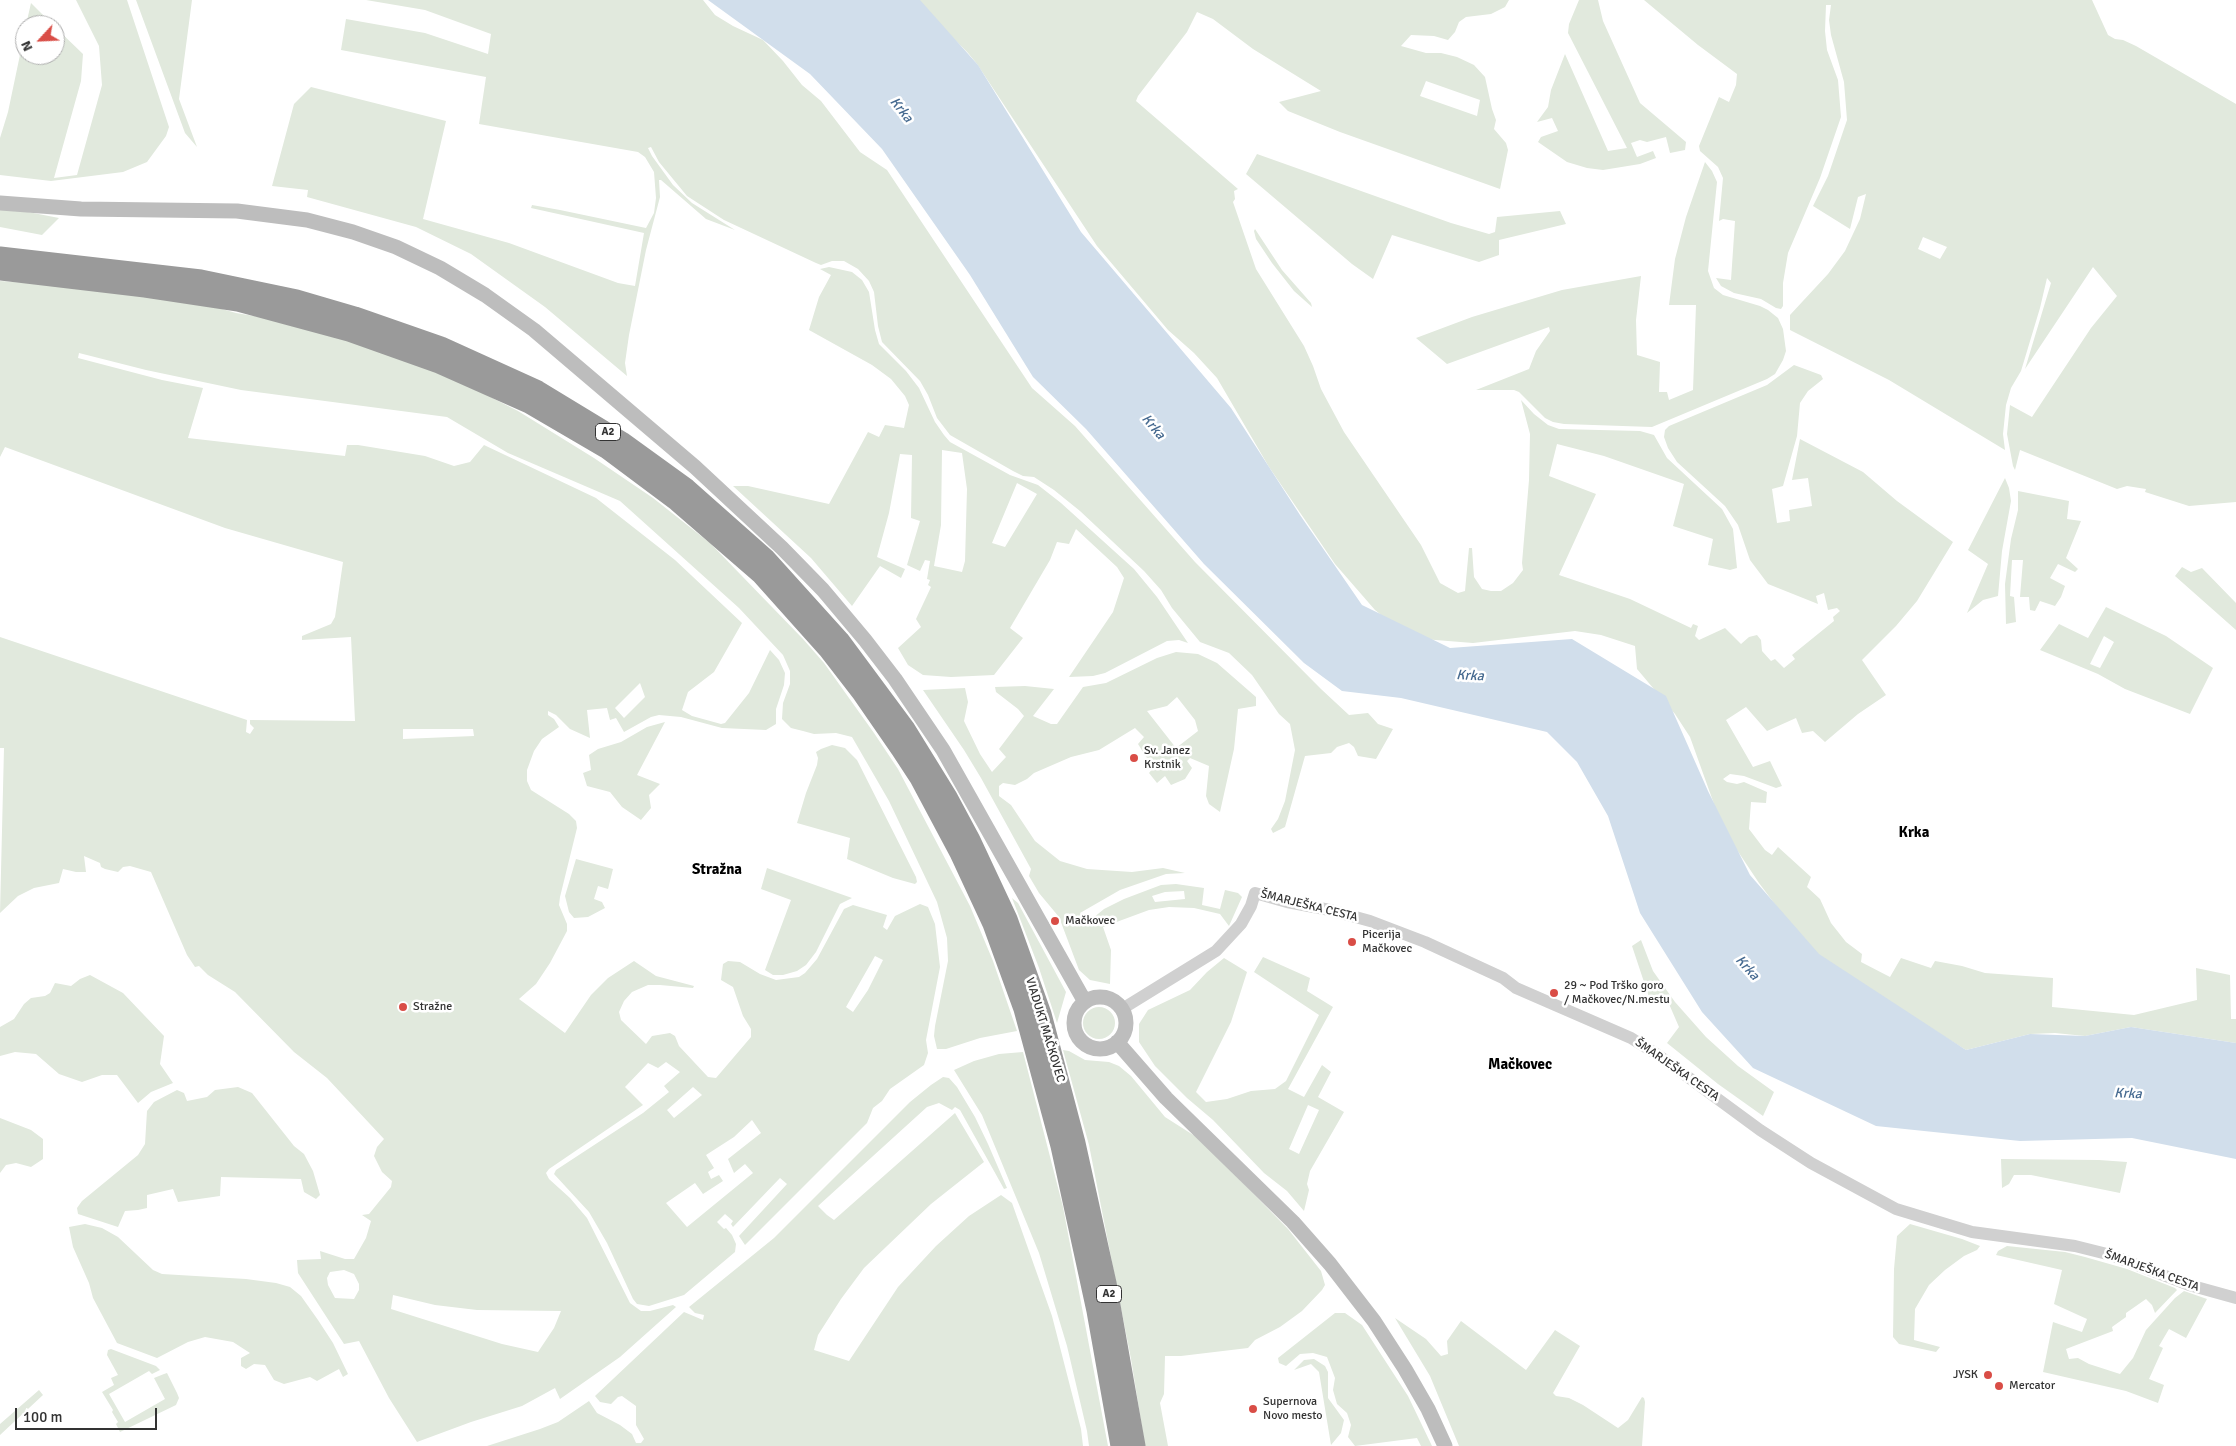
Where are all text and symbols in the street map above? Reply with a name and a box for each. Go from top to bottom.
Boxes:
north arrow [15,15,65,65]
text: N [17,38,37,54]
water label: Krka [886,94,916,126]
water label: Krka [1138,411,1168,443]
road number: A2 [596,424,620,441]
water label: Krka [1456,667,1484,685]
place label: Sv. Janez Krstnik [1144,744,1190,772]
marker: Sv. Janez Krstnik [1128,752,1140,764]
district label: Krka [1899,824,1929,842]
district label: Stražna [692,861,742,879]
street label: ŠMARJEŠKA CESTA [1259,887,1359,925]
place label: Mačkovec [1065,914,1115,928]
marker: Mačkovec [1049,915,1061,927]
place label: Picerija Mačkovec [1362,928,1412,956]
marker: Picerija Mačkovec [1346,936,1358,948]
water label: Krka [1732,952,1762,984]
street label: VIADUKT MAČKOVEC [1022,976,1068,1084]
place label: 29 ~ Pod Trško goro / Mačkovec/N.mestu [1564,979,1670,1007]
marker: 29 ~ Pod Trško goro / Mačkovec/N.mestu [1548,987,1560,999]
place label: Stražne [413,1000,452,1014]
marker: Stražne [397,1001,409,1013]
street label: ŠMARJEŠKA CESTA [1632,1036,1722,1104]
district label: Mačkovec [1488,1056,1552,1074]
water label: Krka [2114,1085,2142,1103]
street label: ŠMARJEŠKA CESTA [2103,1247,2201,1295]
road number: A2 [1096,1286,1122,1302]
place label: JYSK [1953,1368,1978,1382]
marker: JYSK [1982,1369,1994,1381]
place label: Mercator [2009,1379,2055,1393]
marker: Mercator [1993,1380,2005,1392]
place label: Supernova Novo mesto [1263,1395,1323,1423]
scale bar [18,1398,160,1430]
marker: Supernova Novo mesto [1247,1403,1259,1415]
text: 100 m [23,1408,63,1426]

